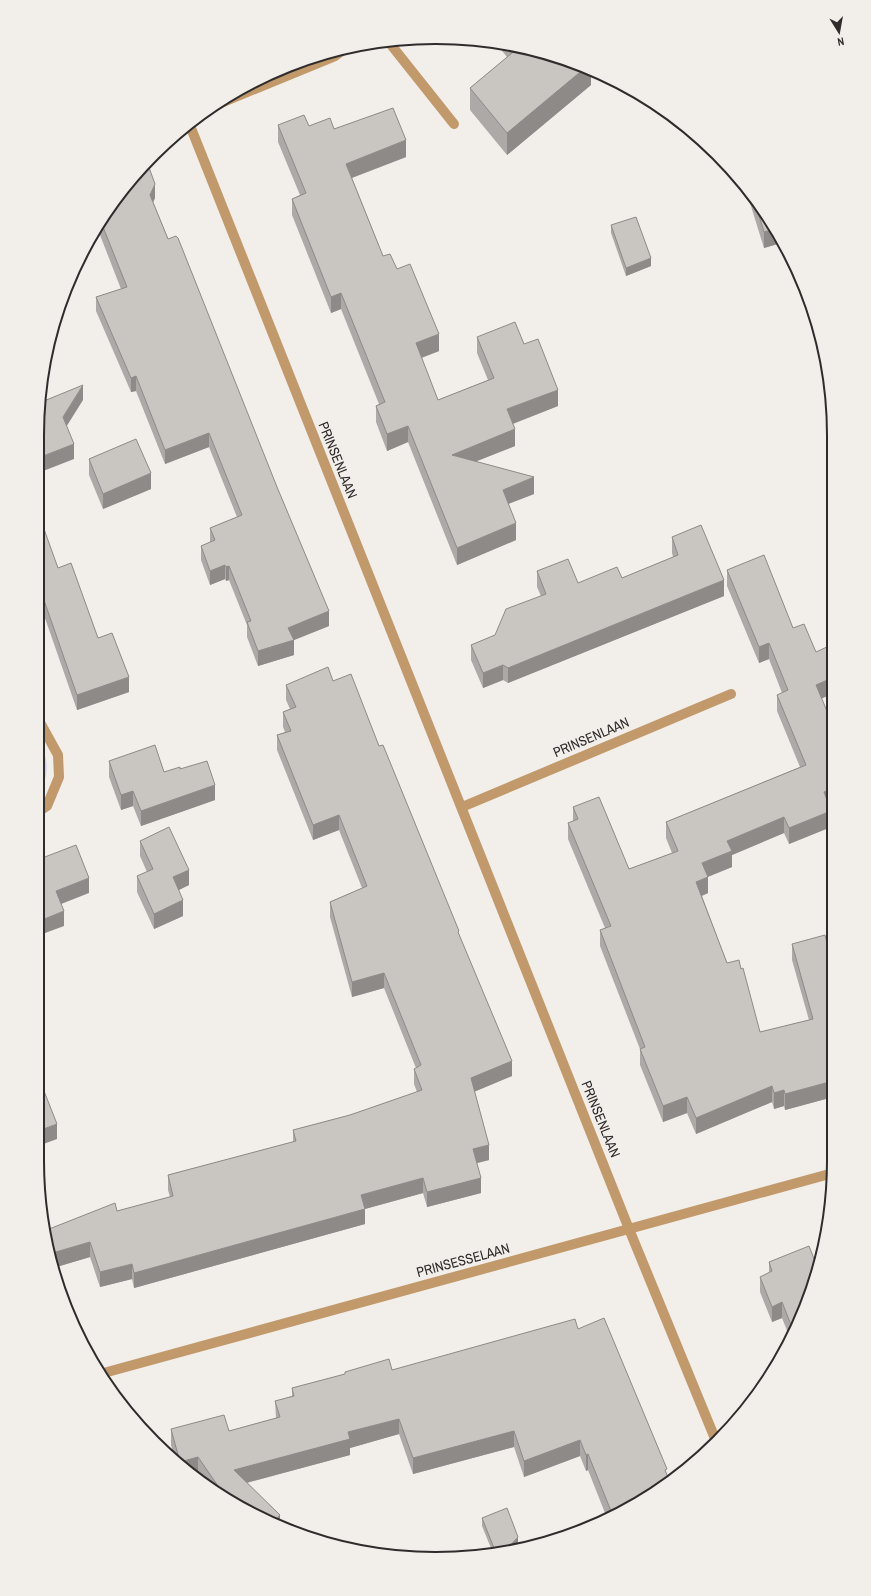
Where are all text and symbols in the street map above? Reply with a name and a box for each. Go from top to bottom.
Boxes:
north arrow [819,12,859,52]
text: N [836,34,845,49]
street label: PRINSENLAAN [314,419,362,501]
street label: PRINSENLAAN [550,713,632,761]
street label: PRINSENLAAN [577,1078,625,1160]
street label: PRINSESSELAAN [414,1239,512,1281]

